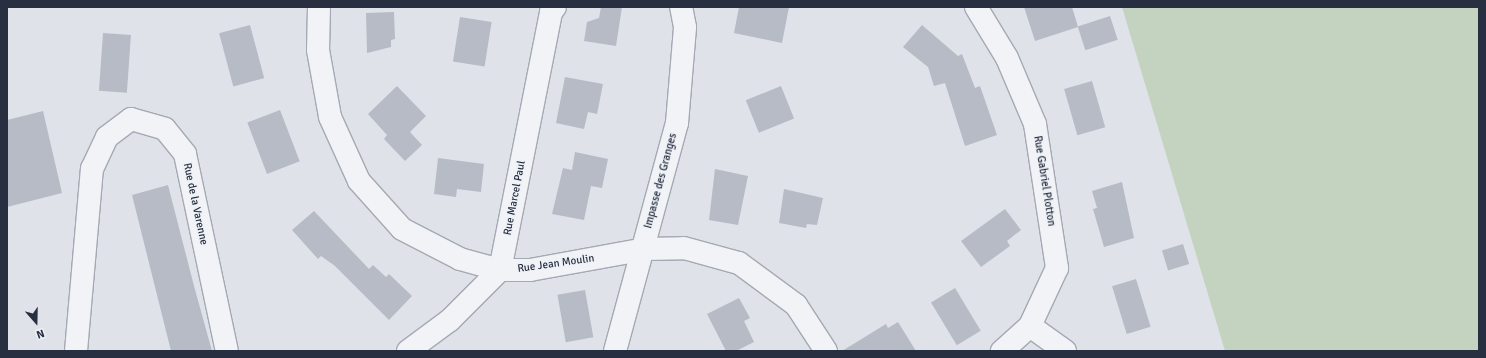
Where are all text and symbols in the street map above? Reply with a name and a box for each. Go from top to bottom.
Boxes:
street label: Impasse des Granges [642,132,680,230]
street label: Rue Gabriel Plotton [1030,135,1058,227]
street label: Rue Marcel Paul [501,160,529,236]
street label: Rue de la Varenne [180,162,210,246]
street label: Rue Jean Moulin [517,252,595,276]
north arrow [16,302,56,342]
text: N [34,326,46,341]

